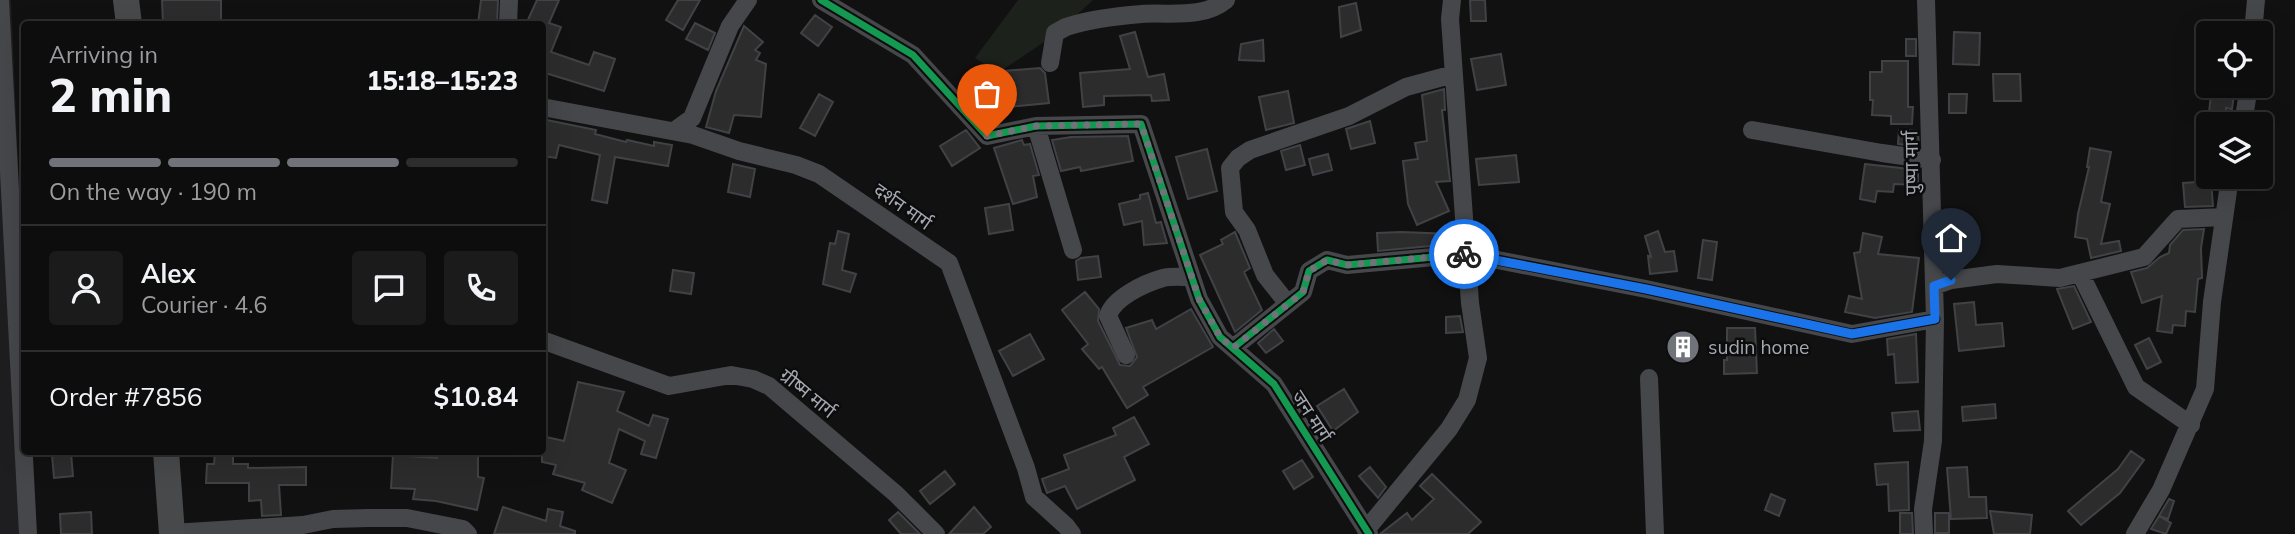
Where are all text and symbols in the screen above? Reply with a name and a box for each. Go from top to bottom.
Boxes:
map controls [2196,21,2273,189]
button: locate [2196,21,2273,98]
text: Arriving in [49,40,158,69]
text: 15:18–15:23 [367,64,518,97]
pin [957,64,1017,136]
text: 2 min [49,66,172,124]
icon: bag [968,75,1006,113]
button: layers [2196,112,2273,189]
street label: पुष्पा मार्ग [1898,129,1925,195]
text: On the way · 190 m [49,177,257,206]
street label: दर्शन मार्ग [869,177,938,235]
pin [1921,208,1981,280]
courier [1429,219,1499,289]
icon: home [1932,219,1970,257]
icon: bike [1445,235,1483,273]
button: person [49,251,123,325]
button: chat [352,251,426,325]
button: phone [444,251,518,325]
text: Alex [141,257,196,290]
text: Courier · 4.6 [141,290,267,319]
building icon: sudin home [1664,328,1702,366]
place label: sudin home [1708,335,1809,359]
street label: ग्रीष्म मार्ग [775,363,842,423]
text: Order #7856 [49,380,202,413]
text: $10.84 [434,380,518,413]
street label: जन मार्ग [1287,386,1338,447]

